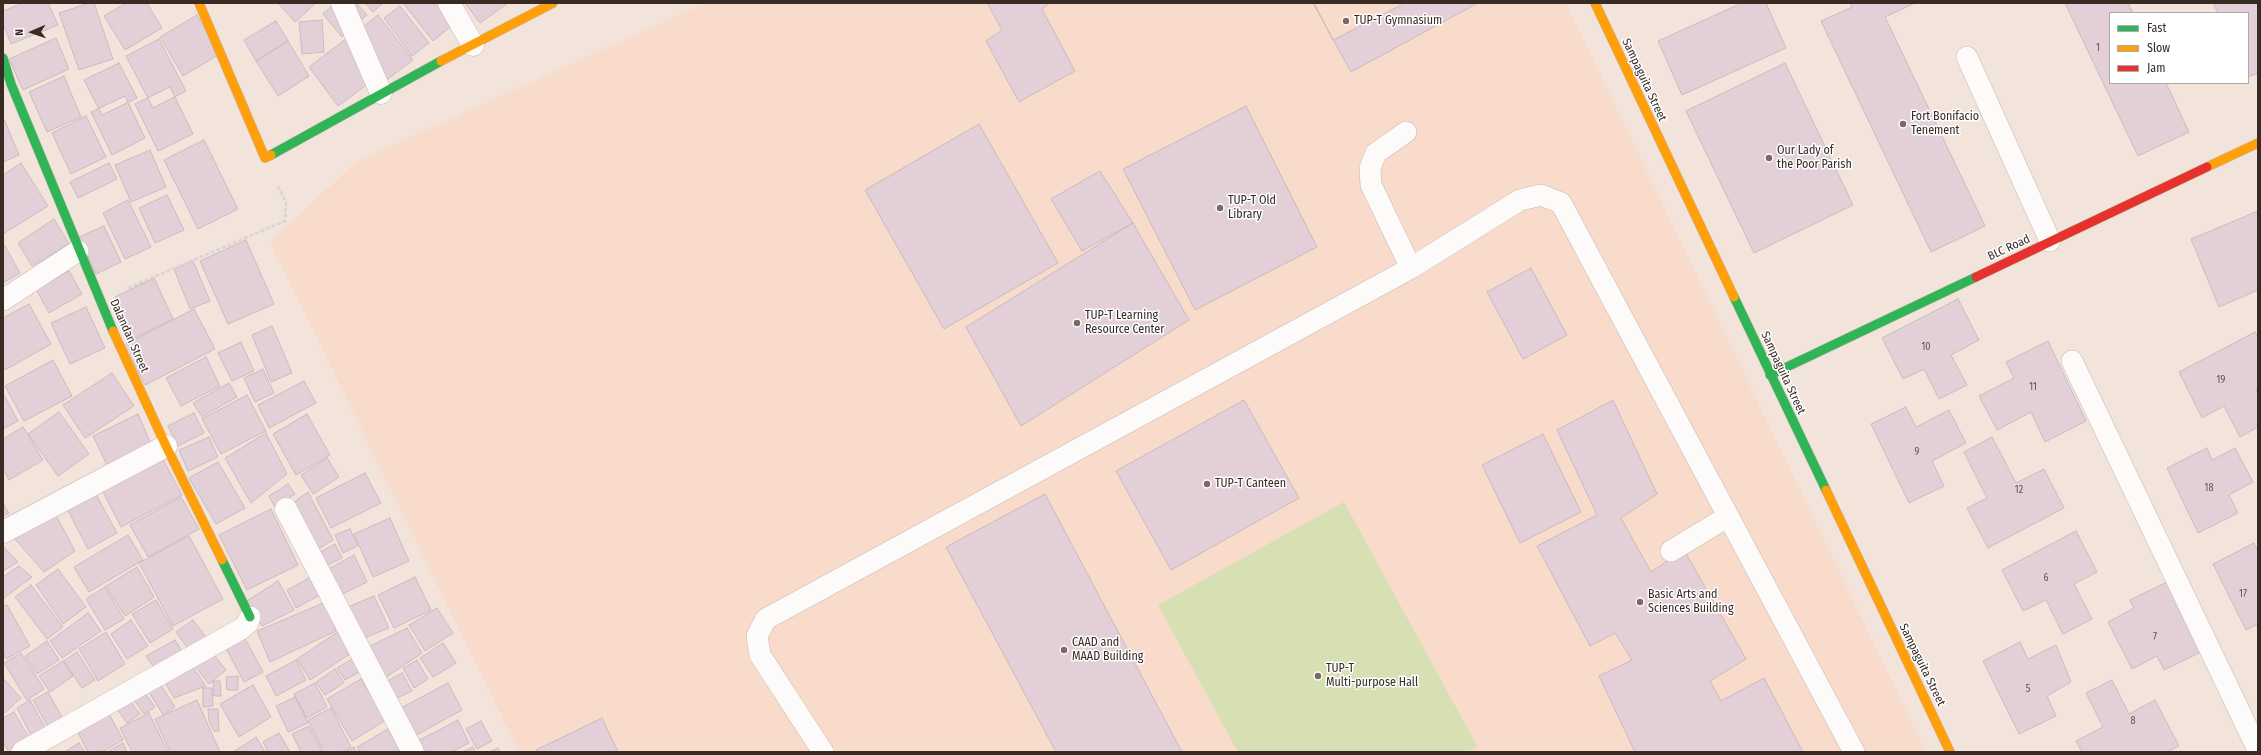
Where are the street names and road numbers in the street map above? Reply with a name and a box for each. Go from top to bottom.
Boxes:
street label: Sampaguita Street [1618,36,1670,124]
street label: BLC Road [1986,232,2032,264]
street label: Dalandan Street [106,297,152,375]
street label: Sampaguita Street [1757,329,1809,417]
street label: Sampaguita Street [1896,621,1948,709]

